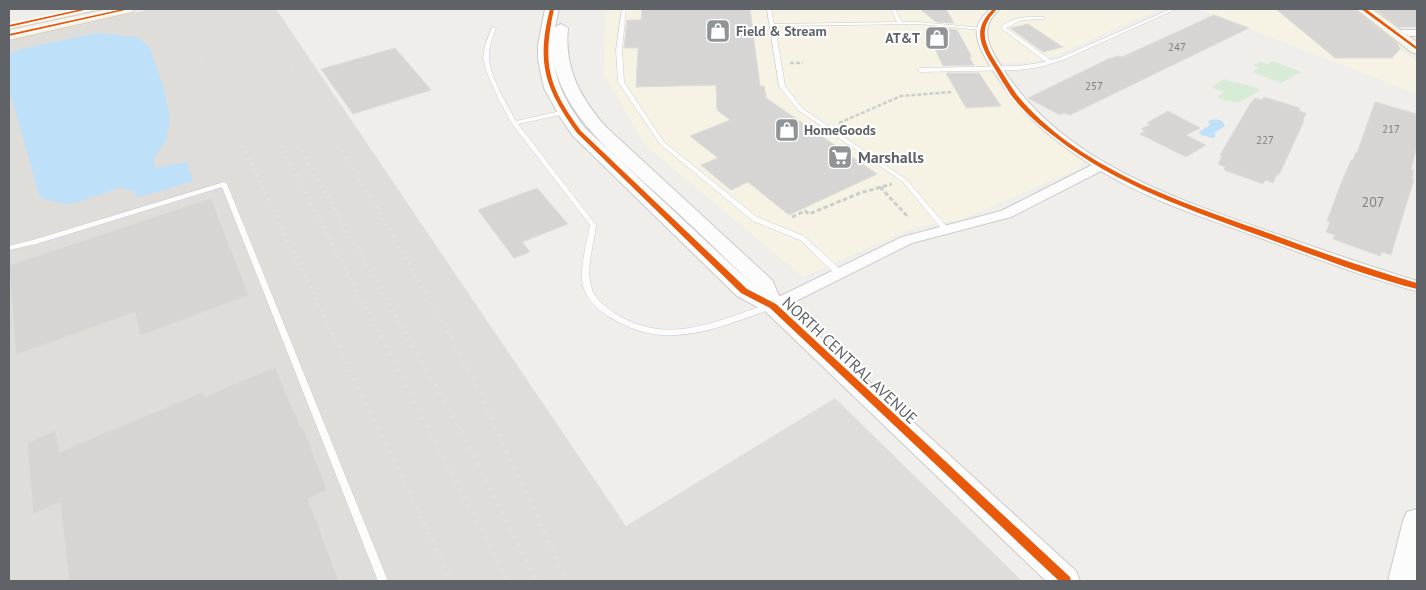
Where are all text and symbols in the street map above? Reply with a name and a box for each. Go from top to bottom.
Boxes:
shop icon: Field & Stream [705,18,731,44]
place label: Field & Stream [736,22,827,40]
shop icon: AT&T [924,25,950,51]
place label: AT&T [885,29,920,47]
house number: 247 [1168,40,1186,54]
house number: 257 [1085,79,1103,93]
shop icon: HomeGoods [774,117,800,143]
place label: HomeGoods [804,121,876,139]
house number: 217 [1382,122,1400,136]
house number: 227 [1256,133,1274,147]
supermarket icon: Marshalls [827,144,853,170]
place label: Marshalls [858,147,924,167]
house number: 207 [1362,193,1384,211]
street label: NORTH CENTRAL AVENUE [778,292,922,428]

